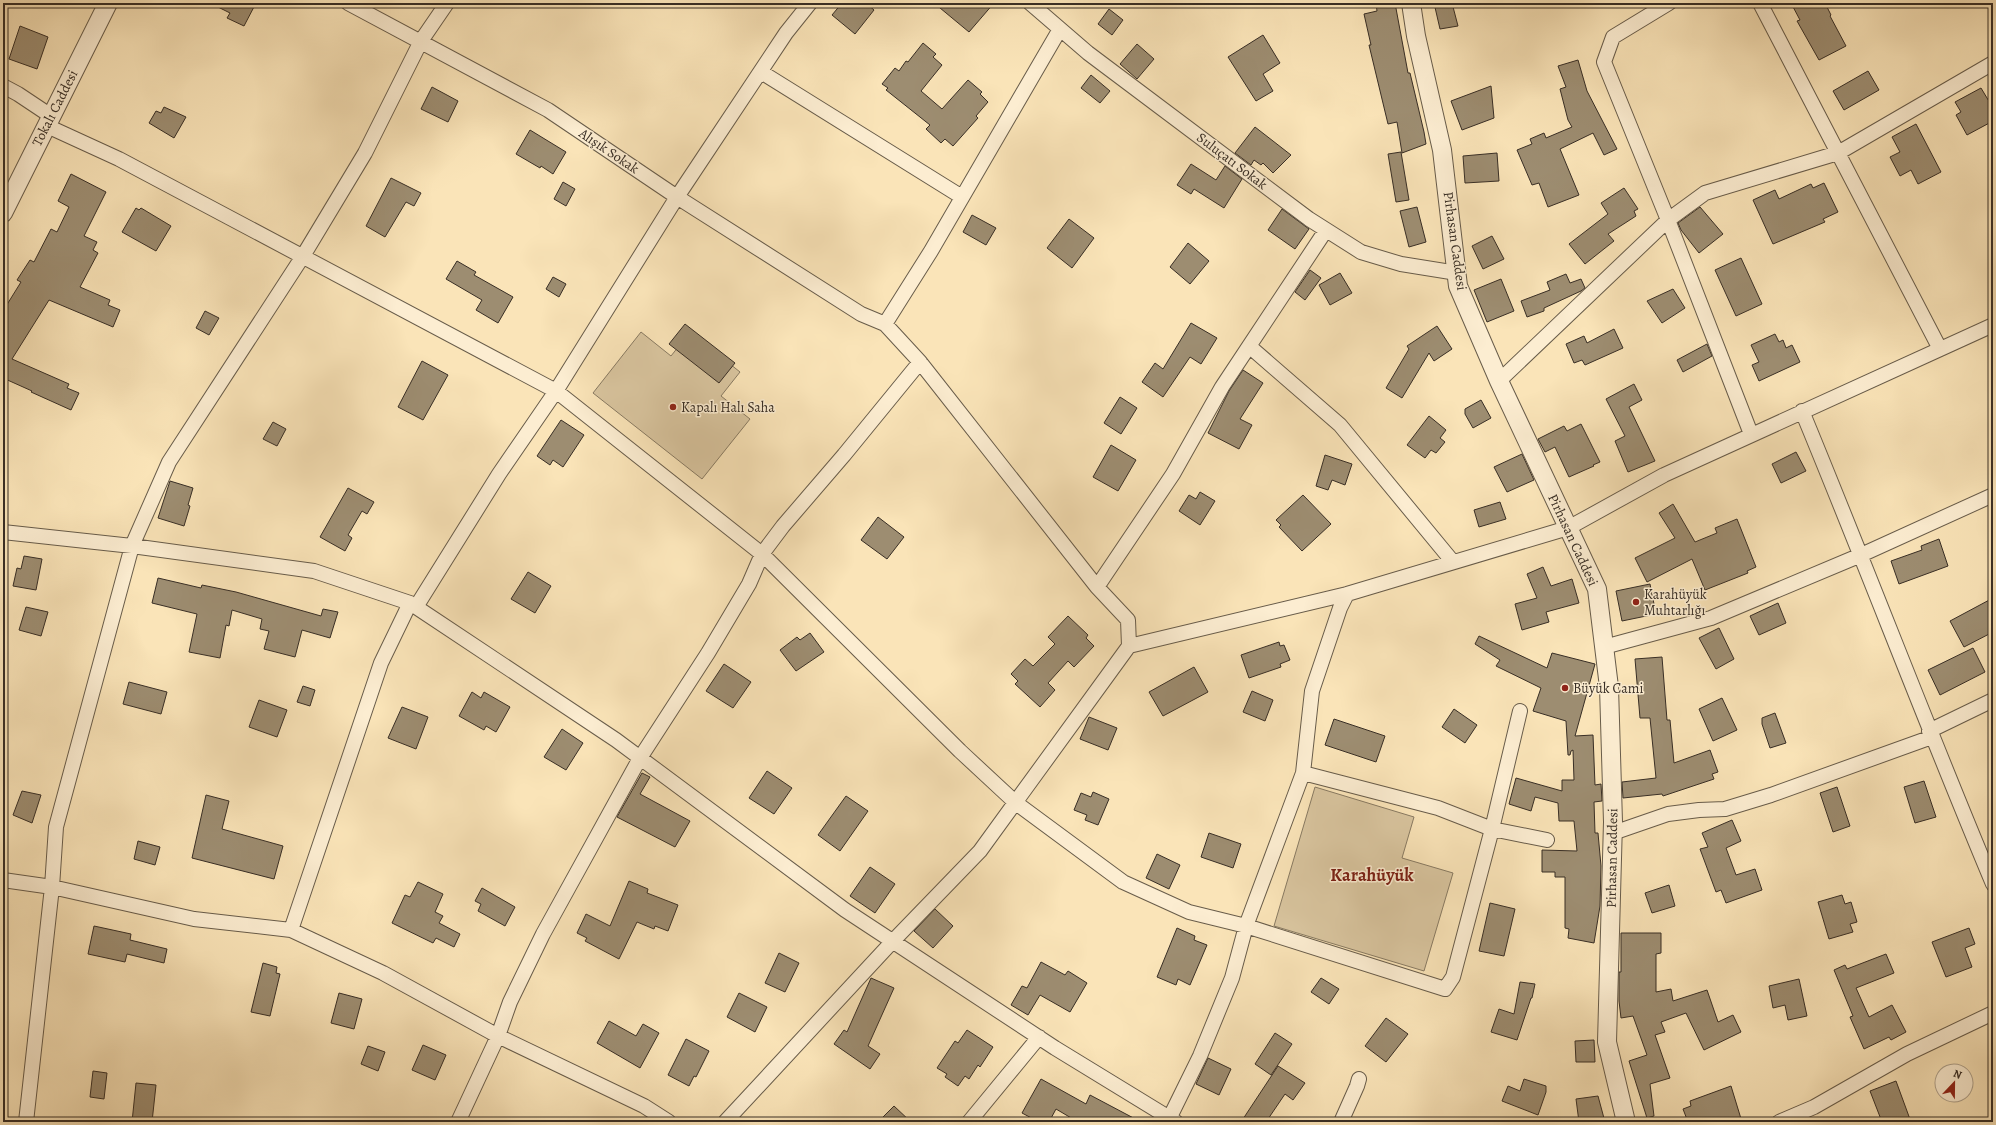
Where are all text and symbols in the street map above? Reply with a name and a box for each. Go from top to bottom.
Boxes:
street label: Tokalı Caddesi [28,67,82,149]
street label: Alışık Sokak [574,123,643,178]
street label: Suluçatı Sokak [1193,128,1271,194]
street label: Pirhasan Caddesi [1439,190,1471,292]
place label: Kapalı Halı Saha [681,398,775,417]
marker: Kapalı Halı Saha [668,402,678,412]
street label: Pirhasan Caddesi [1543,491,1603,589]
place label: Karahüyük Muhtarlığı [1644,585,1707,620]
marker: Karahüyük Muhtarlığı [1631,597,1641,607]
place label: Büyük Cami [1573,679,1643,698]
marker: Büyük Cami [1560,683,1570,693]
street label: Pirhasan Caddesi [1602,808,1622,908]
district label: Karahüyük [1330,863,1414,887]
north arrow [1934,1063,1974,1103]
text: N [1951,1066,1964,1083]

